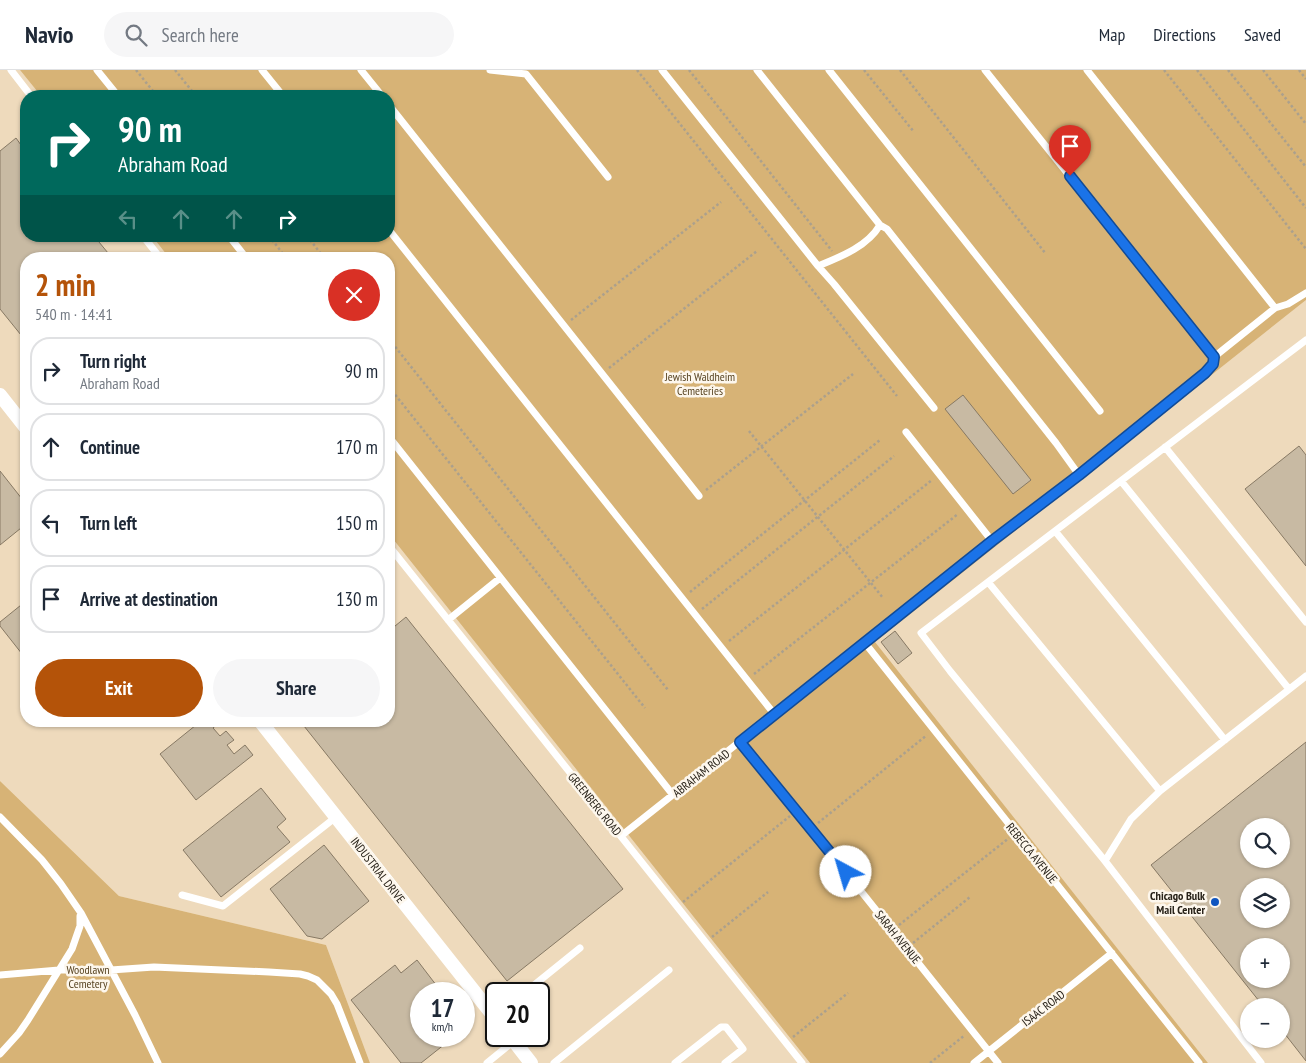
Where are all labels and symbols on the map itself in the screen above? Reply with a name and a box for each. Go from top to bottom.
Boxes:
pin [1049,125,1091,176]
park label: Jewish Waldheim Cemeteries [664,369,735,398]
street label: ABRAHAM ROAD [669,746,733,800]
street label: GREENBERG ROAD [565,769,625,839]
street label: REBECCA AVENUE [1003,820,1061,886]
street label: INDUSTRIAL DRIVE [348,834,408,906]
position arrow [819,845,871,897]
place label: Chicago Bulk Mail Center [1150,888,1205,917]
marker: Chicago Bulk Mail Center [1209,896,1221,908]
street label: SARAH AVENUE [872,907,924,967]
park label: Woodlawn Cemetery [66,962,110,991]
speed limit sign: 20 [485,982,550,1047]
street label: ISAAC ROAD [1019,987,1067,1029]

